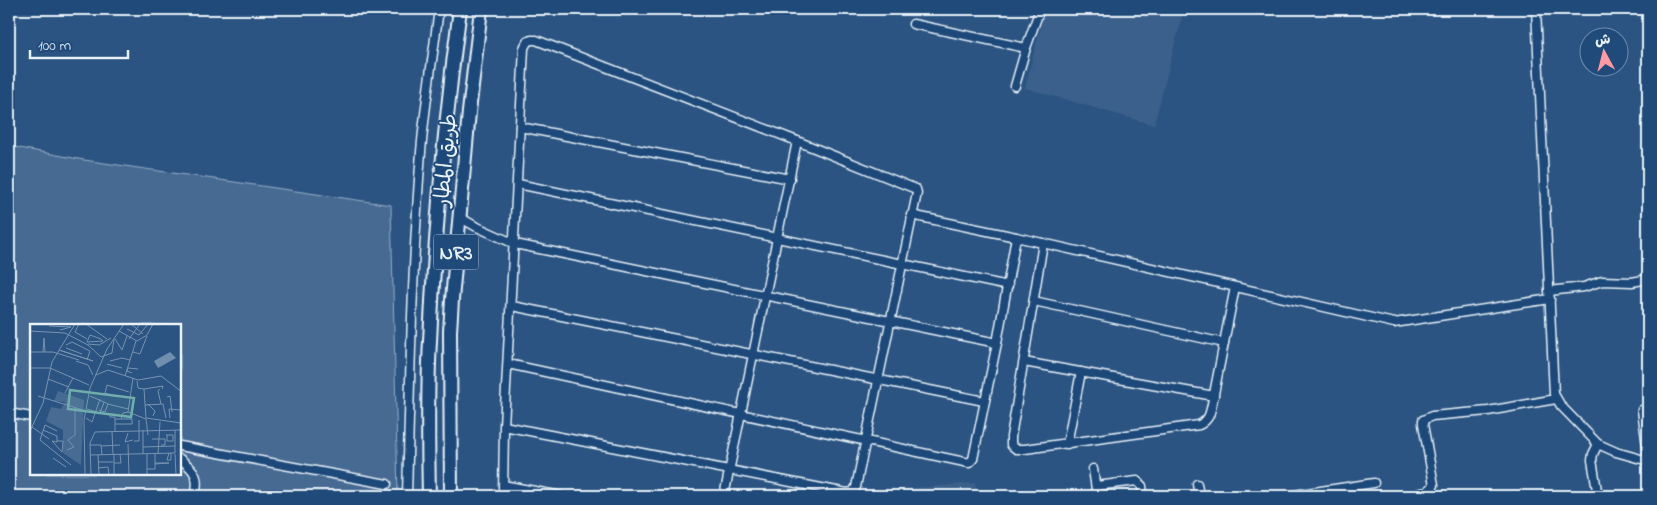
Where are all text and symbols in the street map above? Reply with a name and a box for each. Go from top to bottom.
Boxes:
scale bar [30,28,128,60]
north arrow [1580,28,1630,78]
text: ش [1594,29,1612,52]
text: 100 m [38,35,71,57]
street label: طريق المطار [428,112,466,210]
road number: NR3 [434,234,478,270]
inset map [30,324,181,475]

